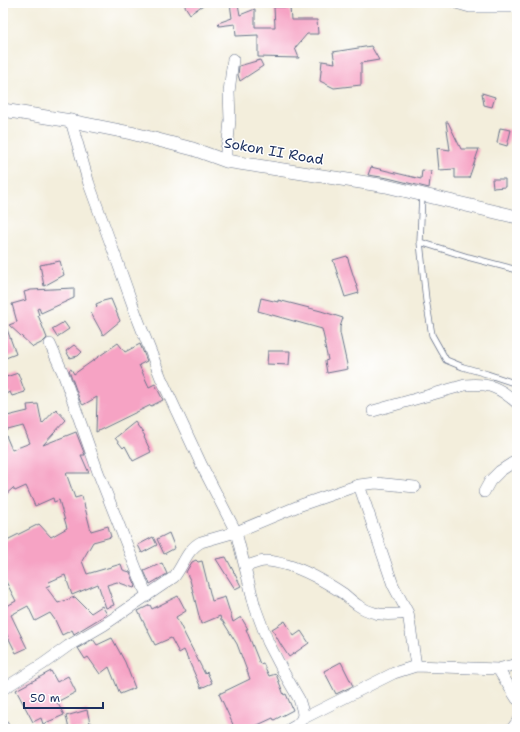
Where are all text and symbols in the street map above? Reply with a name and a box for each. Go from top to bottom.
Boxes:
street label: Sokon II Road [223,133,325,169]
scale bar [24,684,103,710]
text: 50 m [30,690,60,706]

